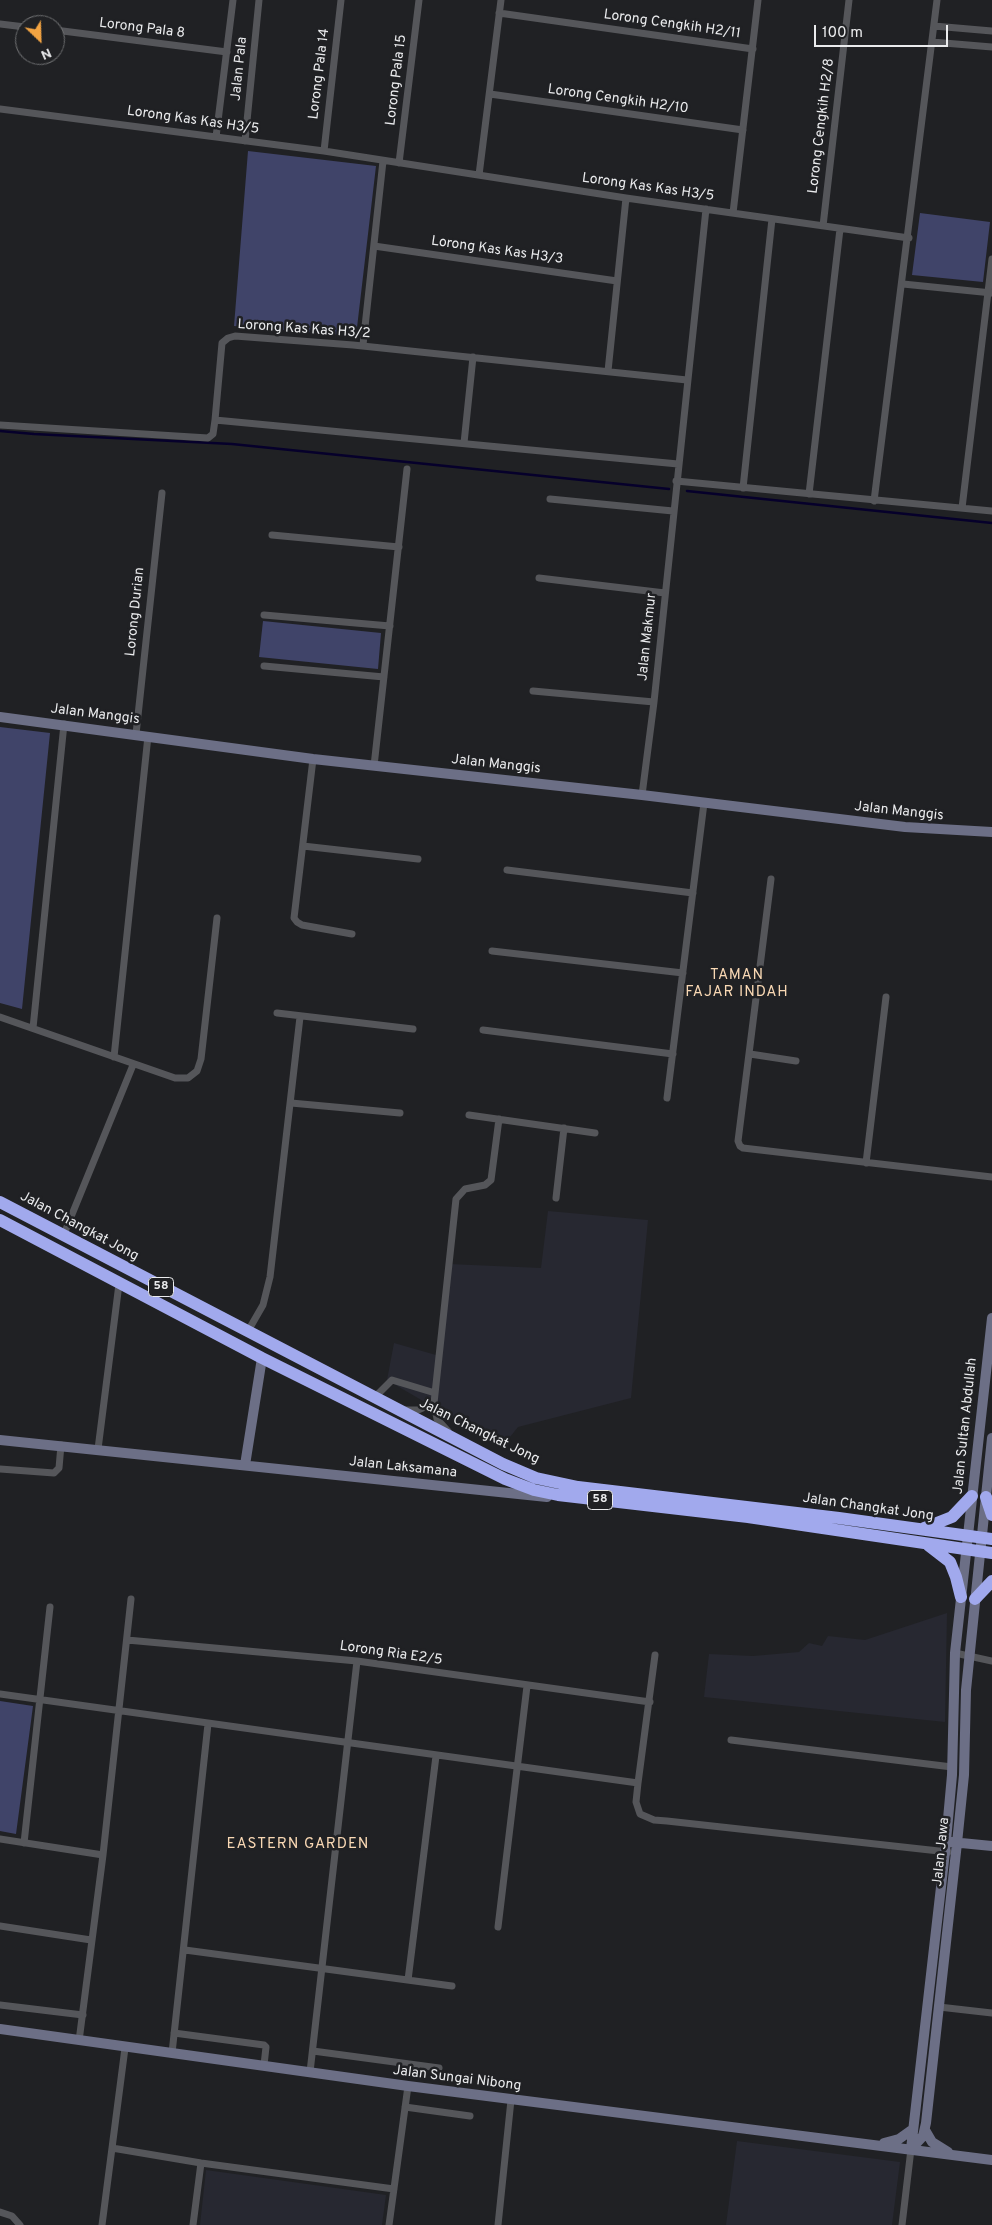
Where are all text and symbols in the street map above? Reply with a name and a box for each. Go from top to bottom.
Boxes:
street label: Lorong Cengkih H2/11 [602,7,742,43]
north arrow [15,15,65,65]
street label: Lorong Pala 8 [98,15,186,43]
scale bar [817,15,951,47]
text: 100 m [822,24,863,43]
street label: Lorong Pala 14 [306,28,334,120]
street label: Lorong Pala 15 [383,33,411,127]
street label: Jalan Pala [228,36,252,102]
text: N [38,43,54,63]
street label: Lorong Cengkih H2/8 [805,57,839,195]
street label: Lorong Cengkih H2/10 [547,82,689,118]
street label: Lorong Kas Kas H3/5 [126,103,260,139]
street label: Lorong Kas Kas H3/5 [581,170,715,206]
street label: Lorong Kas Kas H3/3 [430,233,564,269]
street label: Lorong Kas Kas H3/2 [237,317,371,343]
street label: Lorong Durian [123,567,149,657]
street label: Jalan Makmur [635,592,661,682]
street label: Jalan Manggis [49,701,141,729]
street label: Jalan Manggis [451,752,541,778]
street label: Jalan Manggis [854,799,944,825]
district label: TAMAN FAJAR INDAH [684,967,790,1002]
street label: Jalan Changkat Jong [17,1189,141,1265]
road number: 58 [148,1277,174,1296]
street label: Jalan Sultan Abdullah [950,1357,982,1495]
street label: Jalan Changkat Jong [416,1395,542,1469]
street label: Jalan Laksamana [348,1454,458,1482]
road number: 58 [588,1490,612,1510]
street label: Jalan Changkat Jong [801,1490,935,1526]
street label: Lorong Ria E2/5 [338,1638,444,1670]
street label: Jalan Jawa [930,1817,954,1887]
district label: EASTERN GARDEN [225,1836,371,1854]
street label: Jalan Sungai Nibong [392,2063,522,2095]

